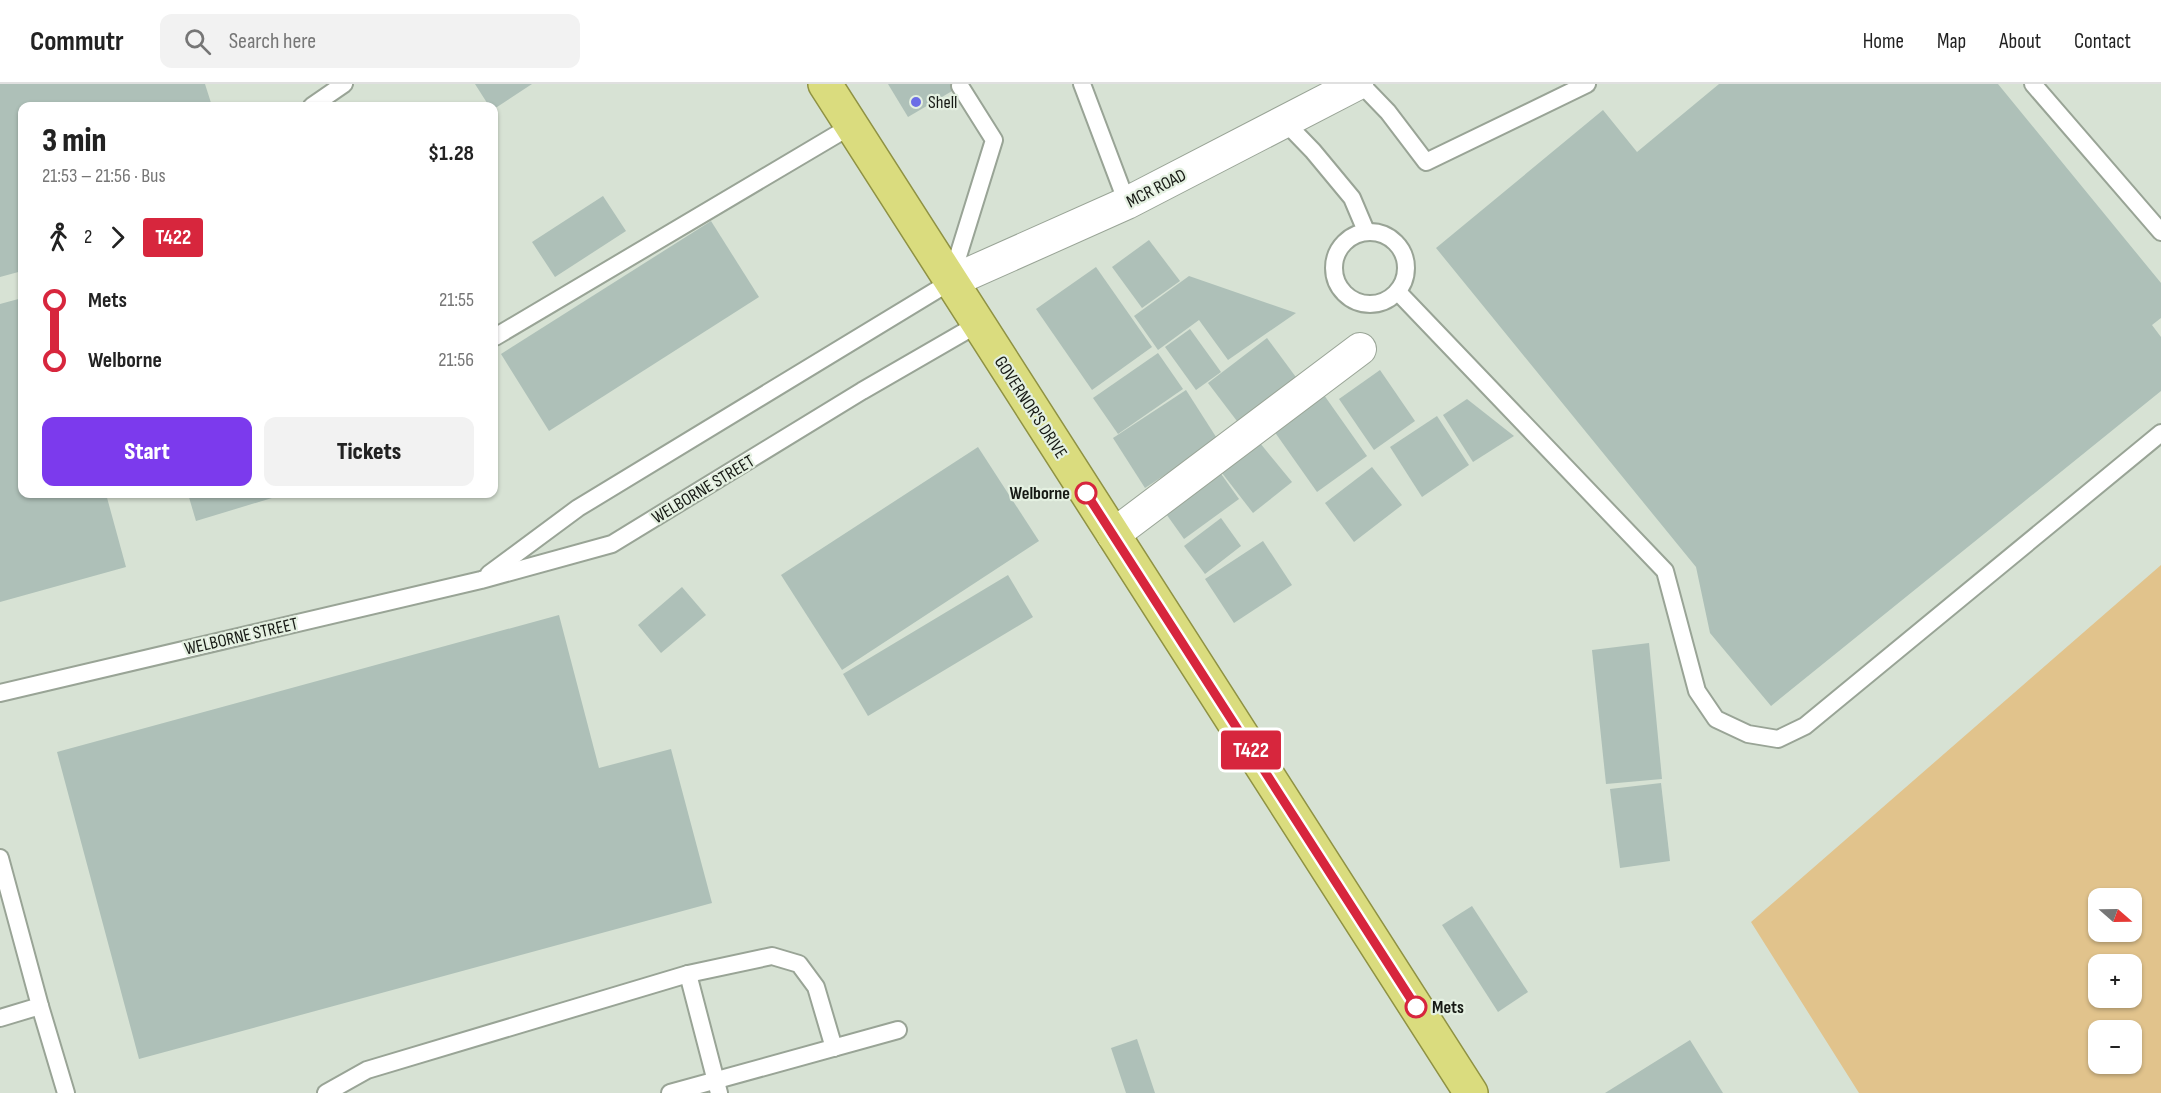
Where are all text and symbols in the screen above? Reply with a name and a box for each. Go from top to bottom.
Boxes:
search box [160,14,580,68]
text: Commutr [30,25,124,58]
icon: search [181,25,214,58]
text: Search here [229,28,316,55]
text: Home [1863,29,1904,54]
text: Map [1937,29,1966,54]
text: About [1999,29,2041,54]
text: Contact [2074,29,2131,54]
place label: Shell [928,92,957,113]
marker: Shell [909,95,923,109]
text: 3 min [42,121,106,161]
text: $1.28 [428,140,474,167]
text: 21:53 – 21:56 · Bus [42,164,166,188]
street label: MCR ROAD [1123,165,1190,212]
icon: walk [42,221,75,254]
icon: forward [101,221,134,254]
text: 2 [84,225,92,249]
text: T422 [155,225,191,250]
text: Mets [88,287,127,314]
text: 21:55 [439,288,474,312]
text: Welborne [88,347,162,374]
text: 21:56 [438,348,474,372]
street label: GOVERNOR'S DRIVE [990,352,1071,462]
button: Start [42,417,252,486]
button: Tickets [264,417,474,486]
street label: WELBORNE STREET [648,451,758,528]
marker: Welborne [1075,482,1097,504]
place label: Welborne [1010,483,1070,504]
street label: WELBORNE STREET [182,613,300,660]
line badge: T422 [1209,730,1293,770]
text: T422 [1233,738,1269,763]
north arrow [2088,888,2142,942]
map controls [2088,888,2142,1074]
button: + [2088,954,2142,1008]
marker: Mets [1405,996,1427,1018]
place label: Mets [1432,997,1464,1018]
button: − [2088,1020,2142,1074]

